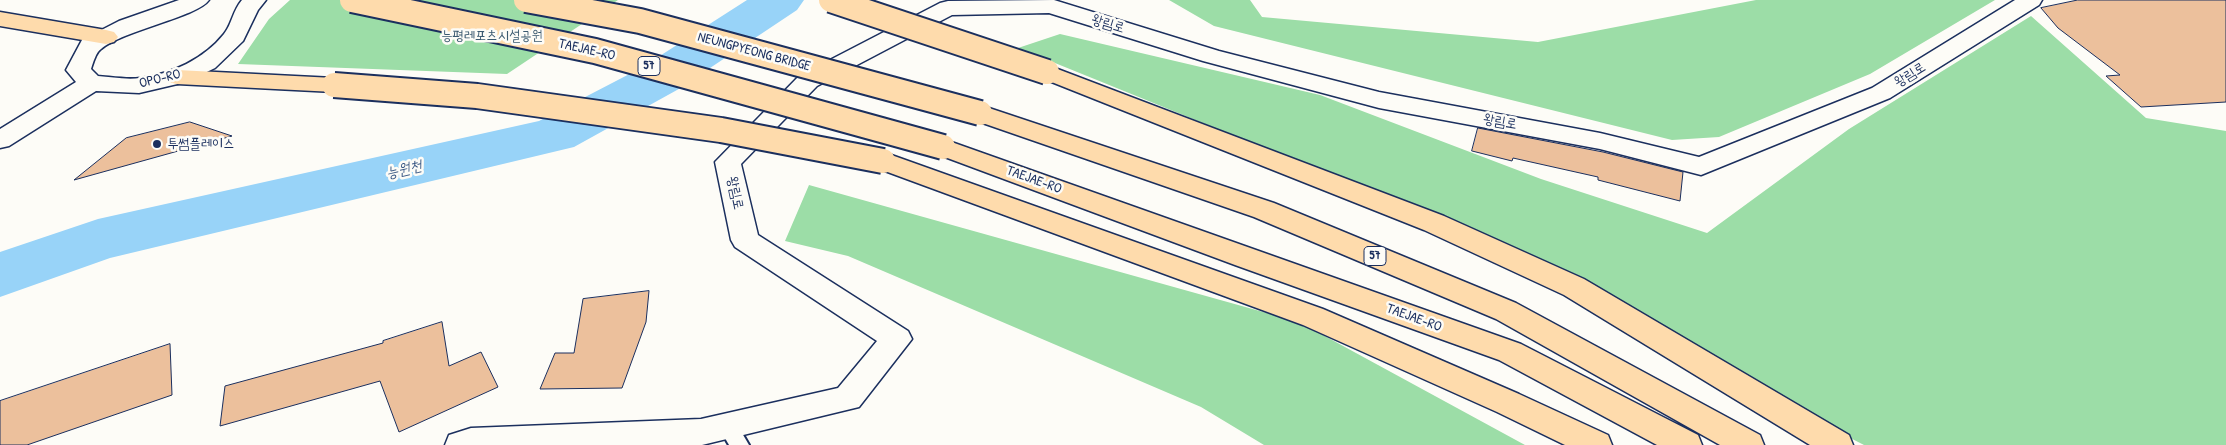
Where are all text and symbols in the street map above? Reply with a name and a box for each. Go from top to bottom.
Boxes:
street label: 왕림로 [1089,11,1127,37]
park label: 능평레포츠시설공원 [441,28,543,44]
street label: NEUNGPYEONG BRIDGE [696,29,812,75]
street label: TAEJAE-RO [557,35,617,65]
road number: 57 [638,56,660,76]
street label: 왕림로 [1891,59,1929,91]
street label: OPO-RO [138,66,182,92]
street label: 왕림로 [1482,111,1518,133]
place label: 투썸플레이스 [167,136,235,152]
marker: 투썸플레이스 [151,138,163,150]
water label: 능원천 [384,157,424,183]
street label: TAEJAE-RO [1004,162,1064,198]
street label: 왕림로 [723,175,747,211]
road number: 57 [1364,247,1386,266]
street label: TAEJAE-RO [1384,300,1444,336]

